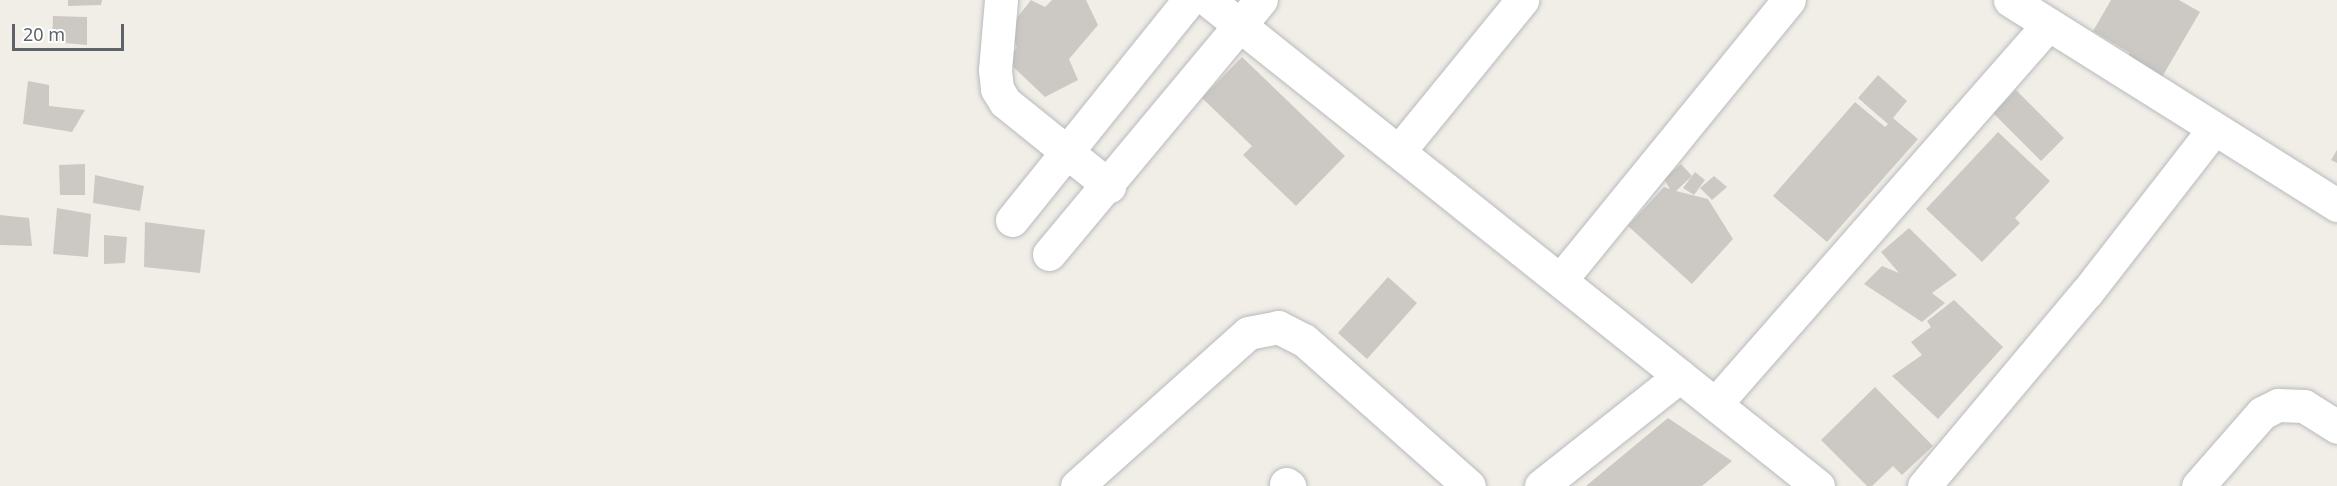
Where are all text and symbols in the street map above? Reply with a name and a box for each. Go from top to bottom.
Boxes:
scale bar [15,12,128,50]
text: 20 m [23,22,65,46]

